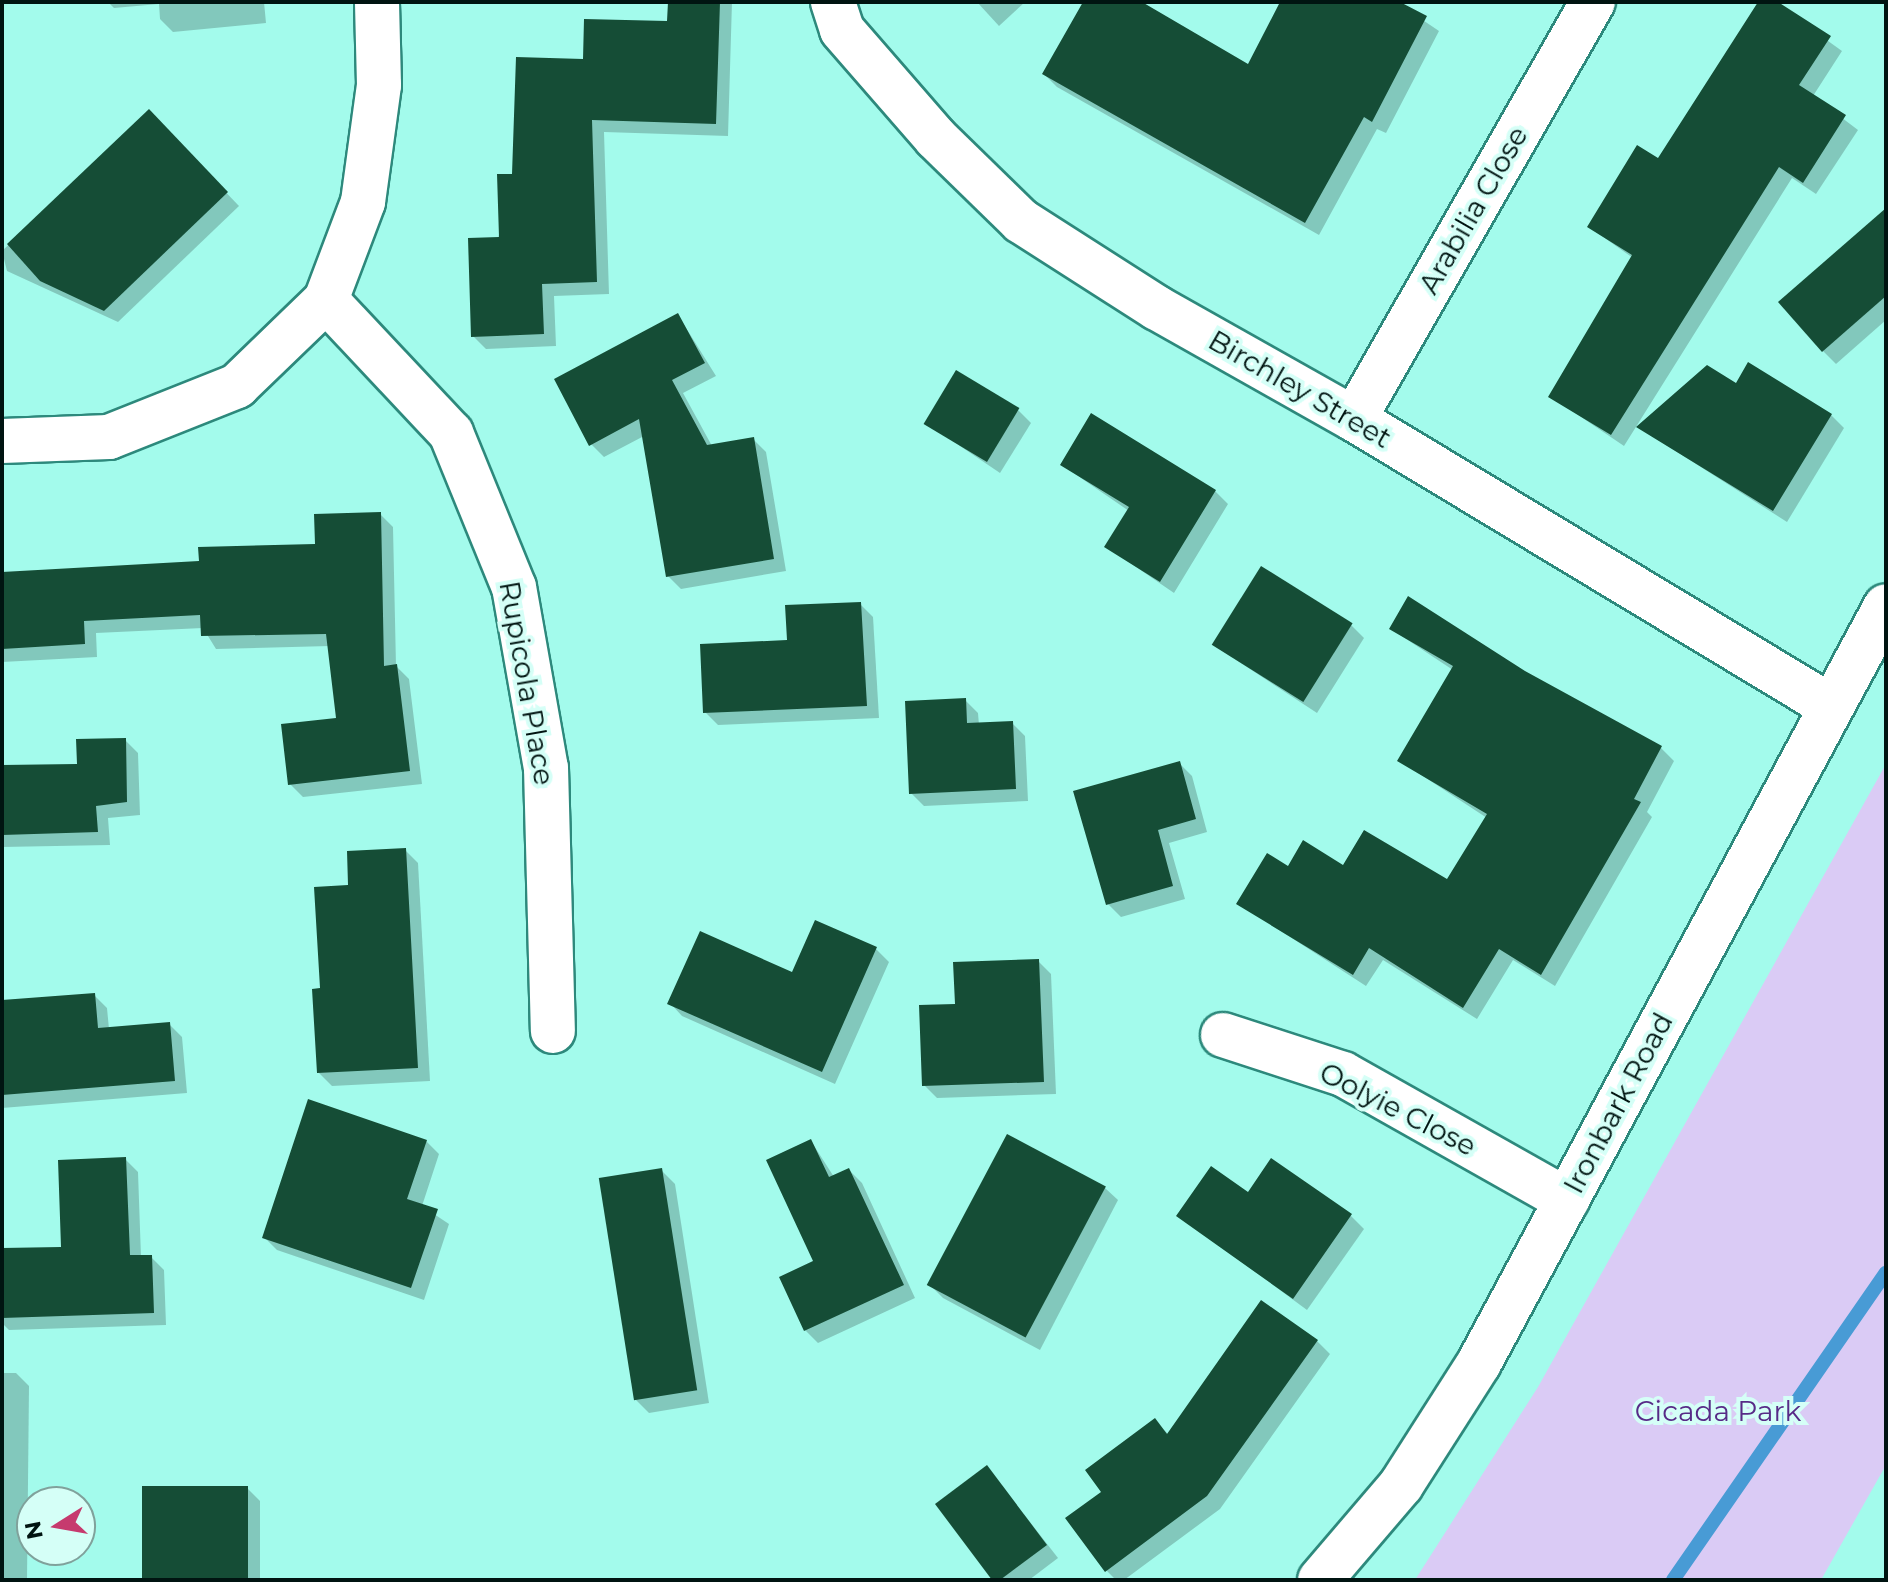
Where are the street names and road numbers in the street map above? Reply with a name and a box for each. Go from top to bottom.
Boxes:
street label: Arabilia Close [1412,120,1534,300]
street label: Birchley Street [1203,323,1397,455]
street label: Rupicola Place [493,578,561,788]
street label: Ironbark Road [1556,1007,1680,1199]
street label: Oolyie Close [1314,1055,1482,1163]

